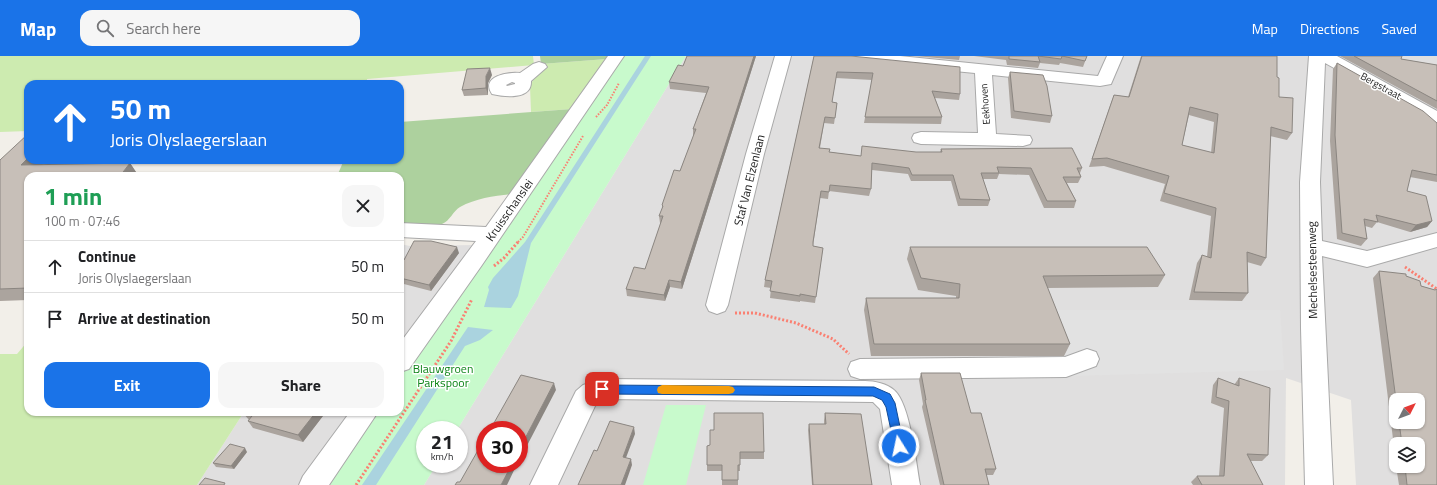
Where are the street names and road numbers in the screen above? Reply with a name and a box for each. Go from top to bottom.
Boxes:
street label: Bergstraat [1358,69,1405,104]
street label: Eekhoven [976,83,994,125]
street label: Staf Van Elzenlaan [728,132,770,228]
street label: Kruisschanslei [480,175,538,245]
street label: Mechelsesteenweg [1302,221,1322,319]

